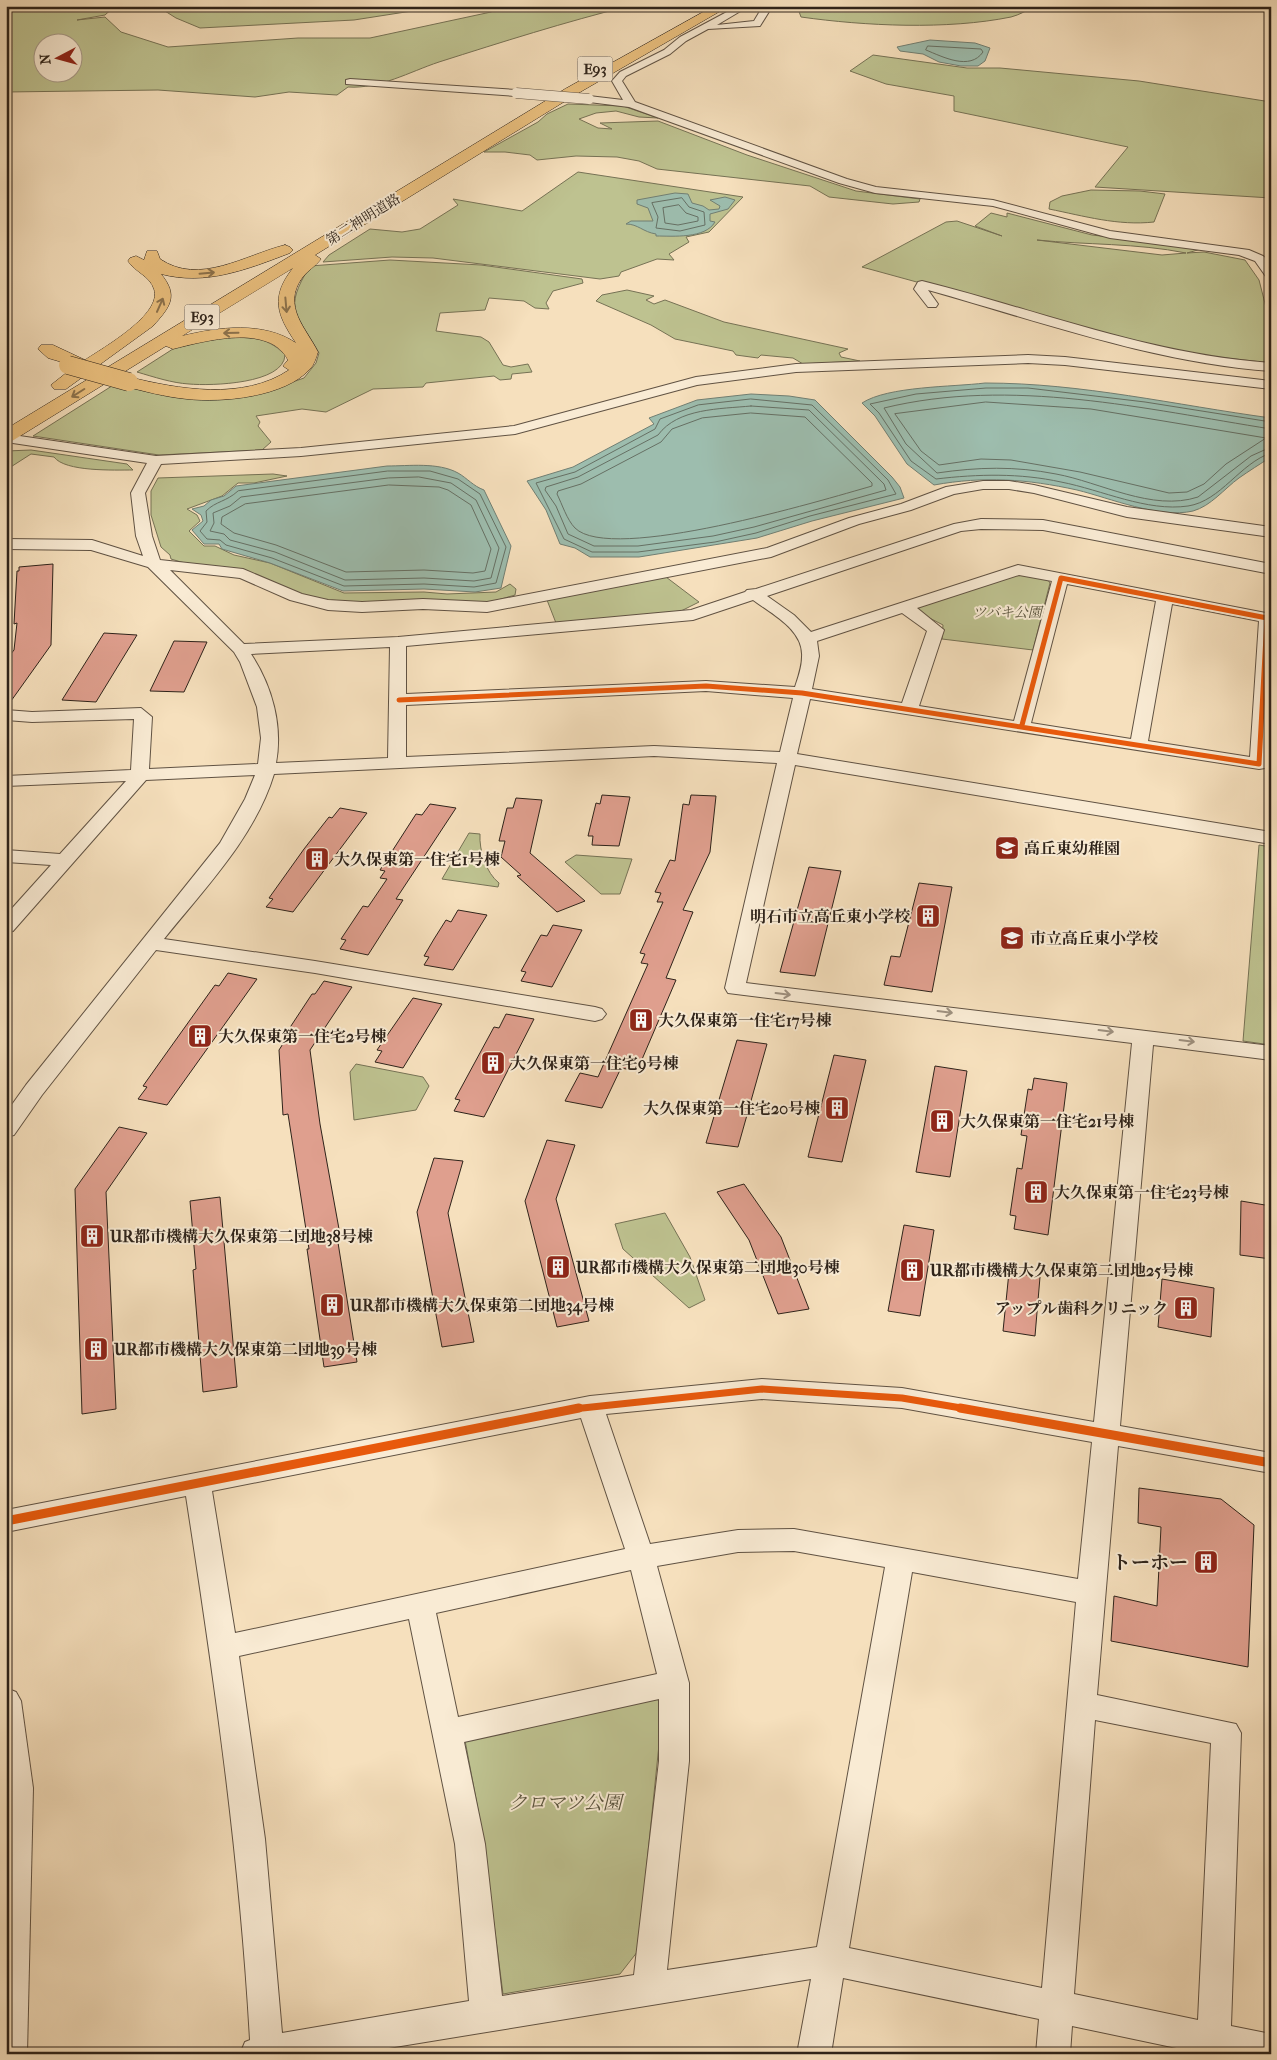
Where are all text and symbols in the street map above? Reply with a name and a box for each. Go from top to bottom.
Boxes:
north arrow [32,32,82,82]
text: N [37,53,55,65]
road number: E93 [578,56,612,82]
street label: 第二神明道路 [323,190,403,249]
one-way arrow [199,268,215,277]
one-way arrow [281,296,290,312]
one-way arrow [155,298,165,313]
road number: E93 [184,304,220,330]
one-way arrow [223,329,239,338]
one-way arrow [72,388,86,398]
park label: ツバキ公園 [972,604,1044,621]
school or university icon: 高丘東幼稚園 [994,835,1020,861]
place label: 高丘東幼稚園 [1024,839,1120,858]
building icon: 大久保東第一住宅1号棟 [304,846,330,872]
place label: 大久保東第一住宅1号棟 [334,850,500,869]
building icon: 明石市立高丘東小学校 [915,903,941,929]
place label: 明石市立高丘東小学校 [750,907,911,926]
school or university icon: 市立高丘東小学校 [999,925,1025,951]
place label: 市立高丘東小学校 [1030,929,1159,948]
one-way arrow [775,989,791,999]
building icon: 大久保東第一住宅17号棟 [628,1007,654,1033]
one-way arrow [937,1008,953,1018]
place label: 大久保東第一住宅17号棟 [658,1011,831,1030]
building icon: 大久保東第一住宅2号棟 [187,1023,213,1049]
one-way arrow [1098,1026,1114,1036]
place label: 大久保東第一住宅2号棟 [218,1027,386,1046]
one-way arrow [1179,1037,1195,1047]
building icon: 大久保東第一住宅9号棟 [480,1050,506,1076]
place label: 大久保東第一住宅9号棟 [510,1054,678,1074]
building icon: 大久保東第一住宅20号棟 [824,1095,850,1121]
place label: 大久保東第一住宅20号棟 [643,1099,820,1118]
building icon: 大久保東第一住宅21号棟 [929,1108,955,1134]
place label: 大久保東第一住宅21号棟 [960,1112,1134,1131]
building icon: 大久保東第一住宅23号棟 [1023,1179,1049,1205]
place label: 大久保東第一住宅23号棟 [1054,1183,1229,1203]
building icon: UR都市機構大久保東第二団地38号棟 [79,1223,105,1249]
place label: UR都市機構大久保東第二団地38号棟 [109,1227,373,1247]
building icon: UR都市機構大久保東第二団地30号棟 [545,1254,571,1280]
building icon: UR都市機構大久保東第二団地25号棟 [899,1257,925,1283]
place label: UR都市機構大久保東第二団地30号棟 [575,1258,839,1278]
place label: UR都市機構大久保東第二団地25号棟 [929,1261,1193,1280]
building icon: UR都市機構大久保東第二団地34号棟 [319,1292,345,1318]
building icon: アップル歯科クリニック [1173,1295,1199,1321]
place label: UR都市機構大久保東第二団地34号棟 [349,1296,614,1316]
place label: アップル歯科クリニック [995,1299,1168,1318]
building icon: UR都市機構大久保東第二団地39号棟 [83,1336,109,1362]
place label: UR都市機構大久保東第二団地39号棟 [113,1340,377,1360]
building icon: トーホー [1193,1549,1219,1575]
place label: トーホー [1112,1552,1188,1574]
park label: クロマツ公園 [508,1792,625,1814]

